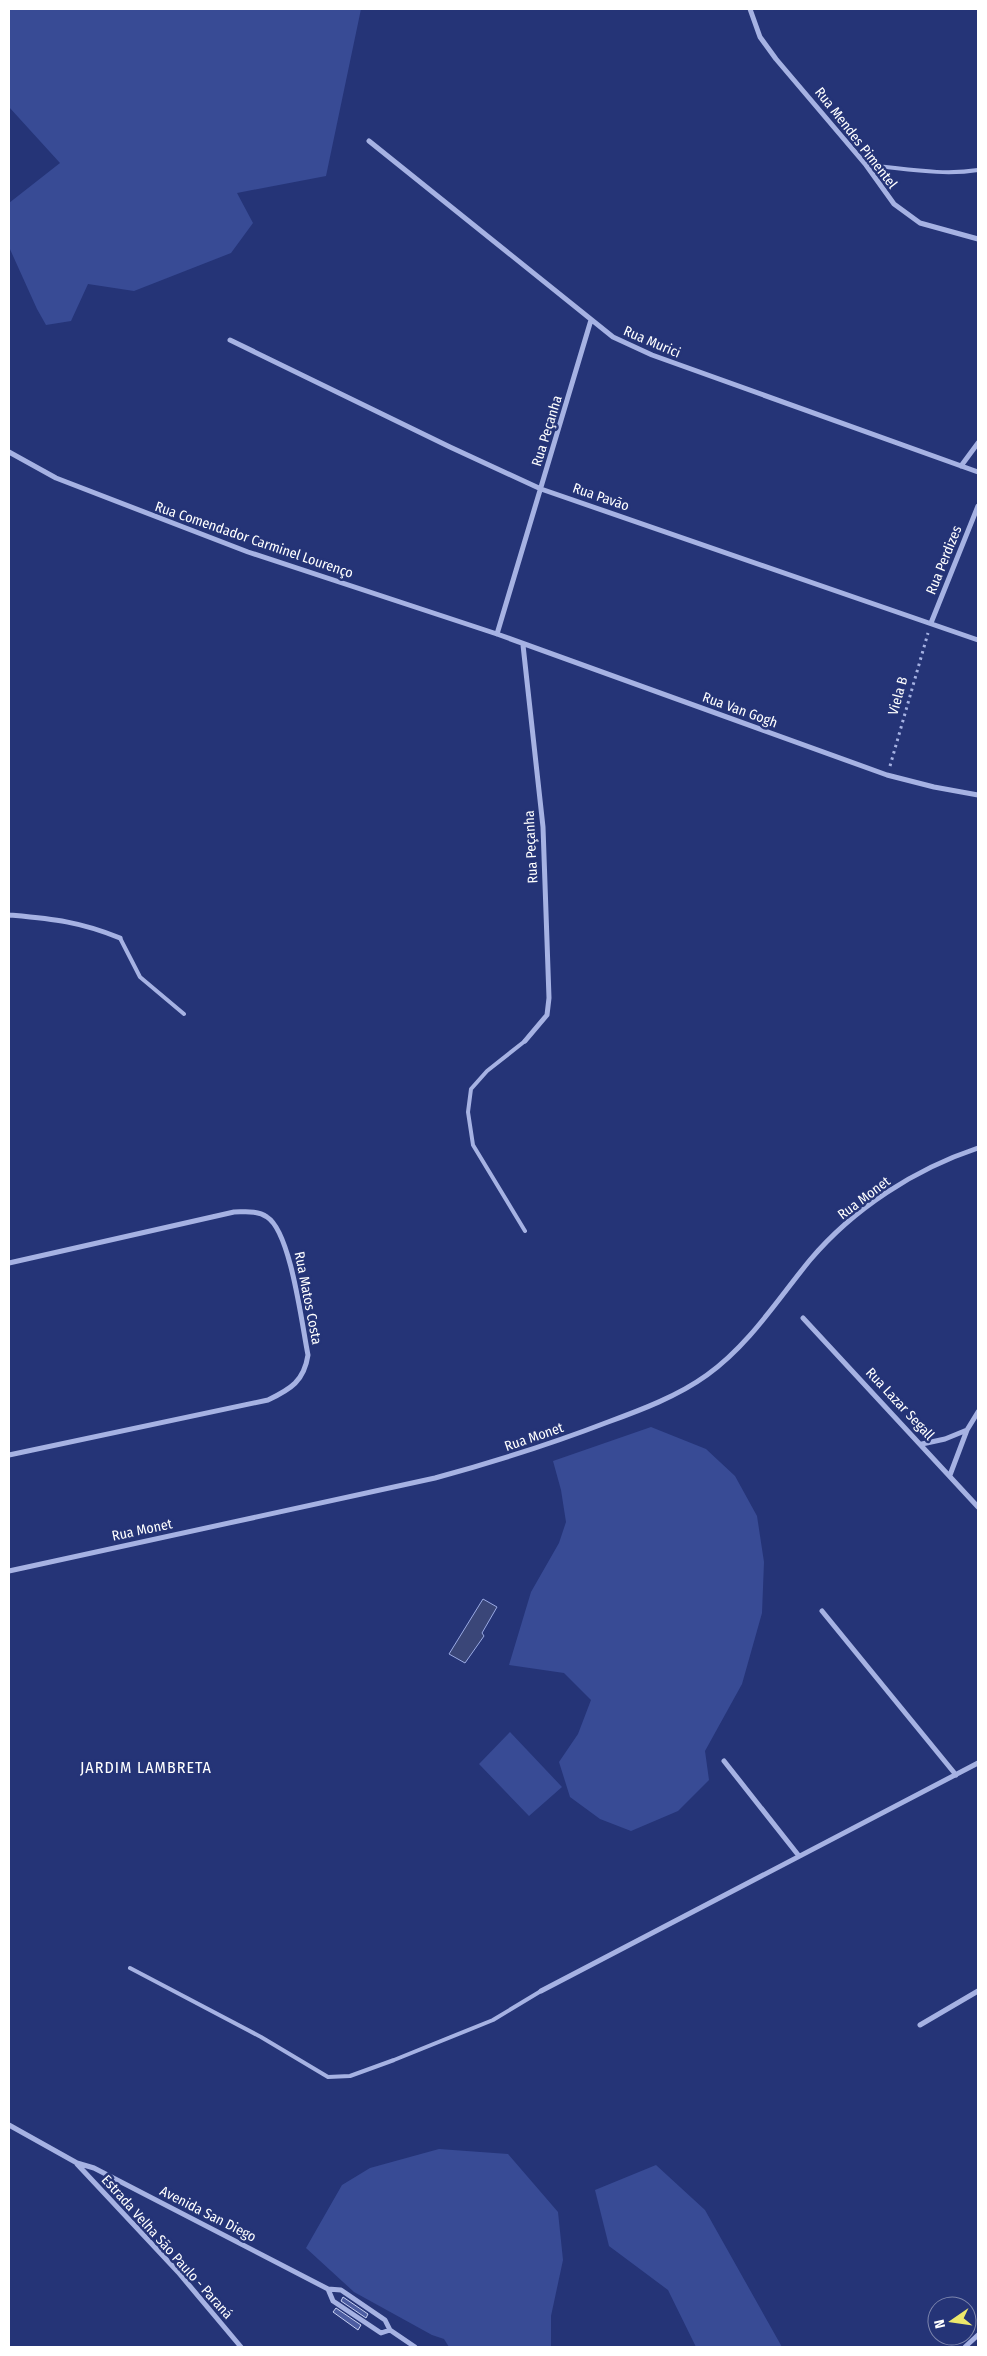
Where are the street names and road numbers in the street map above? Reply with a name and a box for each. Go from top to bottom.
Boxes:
street label: Rua Mendes Pimentel [811,84,901,192]
street label: Rua Murici [621,322,683,362]
street label: Rua Peçanha [528,393,566,469]
street label: Rua Pavão [571,479,631,515]
street label: Rua Comendador Carminel Lourenço [153,498,355,582]
street label: Rua Perdizes [922,523,966,597]
street label: Viela B [884,675,912,717]
street label: Rua Van Gogh [700,689,780,731]
street label: Rua Peçanha [521,810,541,884]
street label: Rua Monet [834,1173,894,1223]
street label: Rua Matos Costa [291,1250,325,1346]
street label: Rua Lazar Segall [862,1364,938,1444]
street label: Rua Monet [502,1419,566,1455]
street label: Rua Monet [110,1515,174,1545]
street label: Estrada Velha São Paulo - Paraná [98,2171,236,2323]
street label: Avenida San Diego [157,2182,259,2246]

